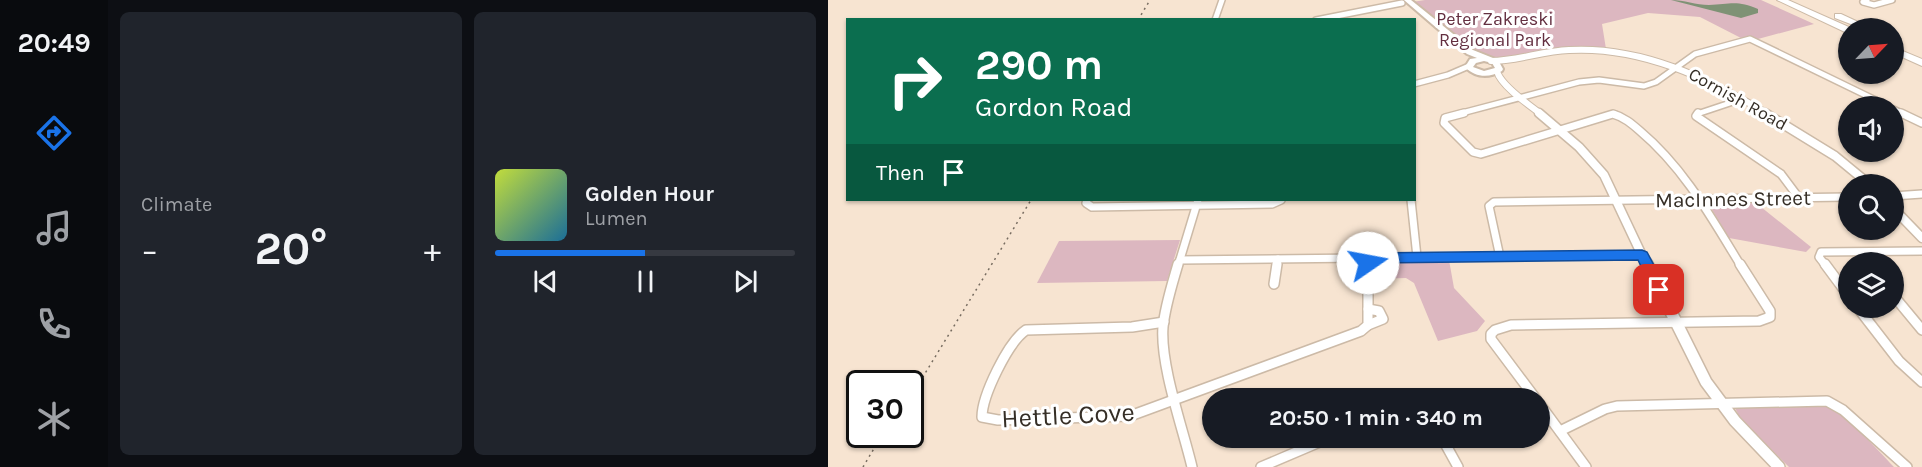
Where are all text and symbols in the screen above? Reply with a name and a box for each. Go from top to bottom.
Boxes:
park label: Peter Zakreski Regional Park [1436,8,1554,51]
north arrow [1838,18,1904,84]
map controls [1838,18,1904,318]
text: 20:49 [17,27,91,59]
text: 290 m [975,40,1103,90]
icon: right [876,42,954,120]
street label: Cornish Road [1685,63,1791,135]
text: Gordon Road [975,91,1133,123]
button: sound [1838,96,1904,162]
icon: directions [33,112,75,154]
icon: arrive [937,156,970,189]
text: Then [876,160,925,186]
button: search [1838,174,1904,240]
text: Golden Hour [585,181,714,207]
street label: MacInnes Street [1655,186,1811,212]
text: Climate [141,193,212,216]
icon: music [33,207,75,249]
text: Lumen [585,207,648,230]
text: 20° [254,223,328,275]
text: − [141,231,158,269]
text: + [424,231,441,269]
position arrow [1336,231,1400,295]
button: layers [1838,252,1904,318]
pin [1633,264,1684,315]
icon: previous [529,265,562,298]
icon: pause [629,265,662,298]
icon: next [729,265,762,298]
icon: arrive [1642,273,1675,306]
icon: phone [33,303,75,345]
speed limit sign: 30 [846,370,924,448]
street label: Hettle Cove [1000,397,1136,434]
icon: climate [33,398,75,440]
text: 20:50 · 1 min · 340 m [1269,405,1483,431]

